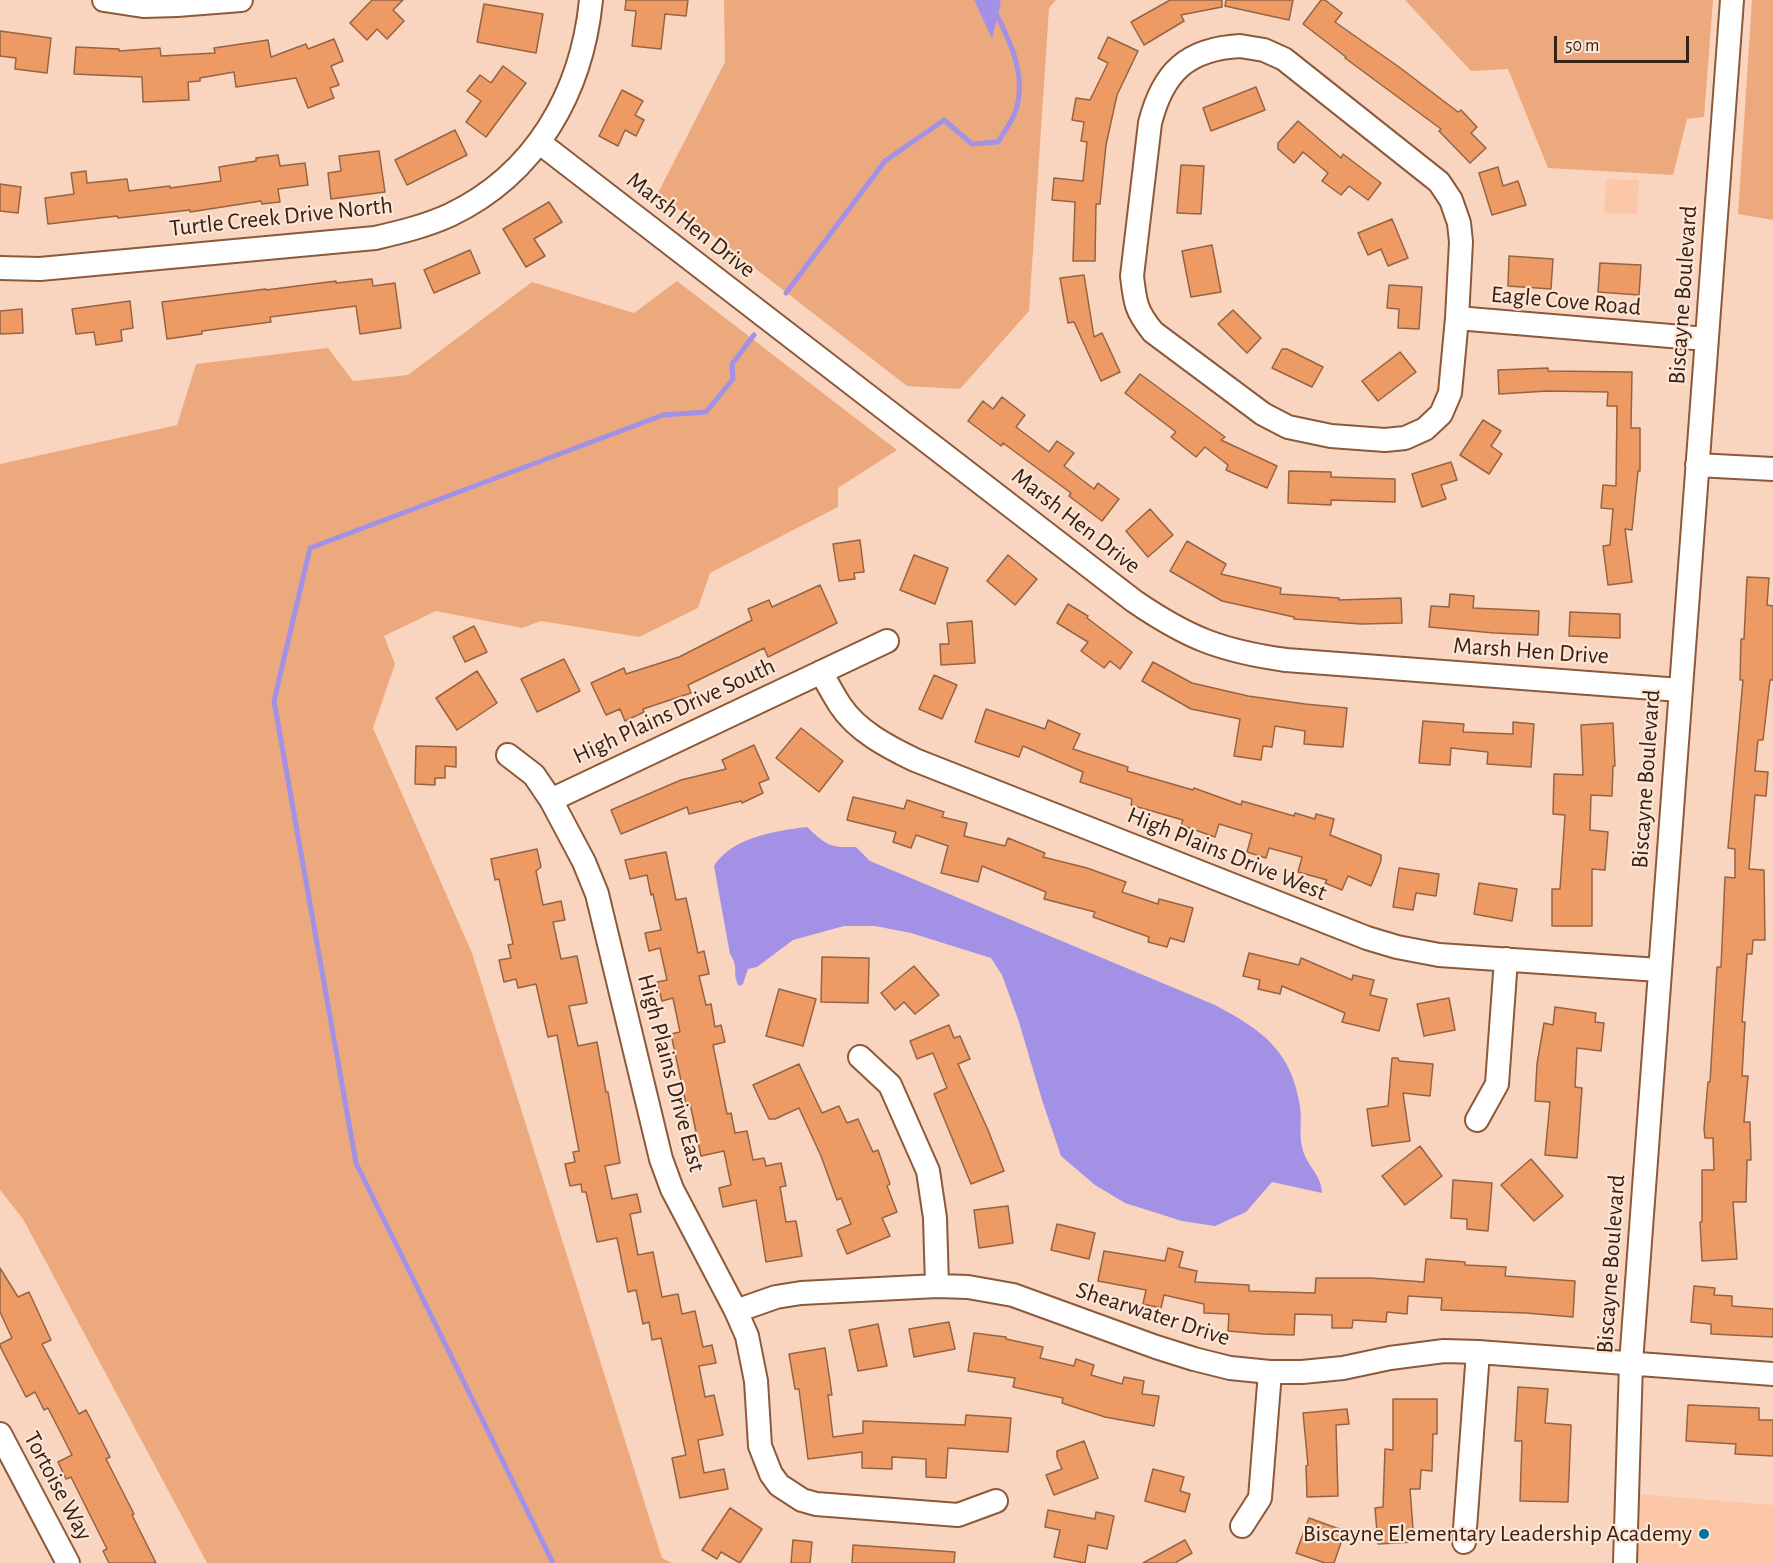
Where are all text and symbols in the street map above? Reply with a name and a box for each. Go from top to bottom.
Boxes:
scale bar [1557,24,1692,62]
text: 50 m [1565,37,1599,55]
street label: Marsh Hen Drive [621,166,761,284]
street label: Turtle Creek Drive North [168,191,394,243]
street label: Biscayne Boulevard [1662,204,1704,386]
street label: Eagle Cove Road [1490,280,1642,322]
street label: Marsh Hen Drive [1006,462,1146,580]
street label: Marsh Hen Drive [1452,631,1610,671]
street label: High Plains Drive South [568,652,780,770]
street label: Biscayne Boulevard [1625,688,1667,870]
street label: High Plains Drive West [1123,801,1331,907]
street label: High Plains Drive East [631,971,711,1175]
street label: Biscayne Boulevard [1590,1173,1632,1355]
street label: Shearwater Drive [1072,1276,1234,1352]
street label: Tortoise Way [17,1427,99,1545]
place label: Biscayne Elementary Leadership Academy [1303,1520,1692,1548]
marker: Biscayne Elementary Leadership Academy [1697,1527,1711,1541]

